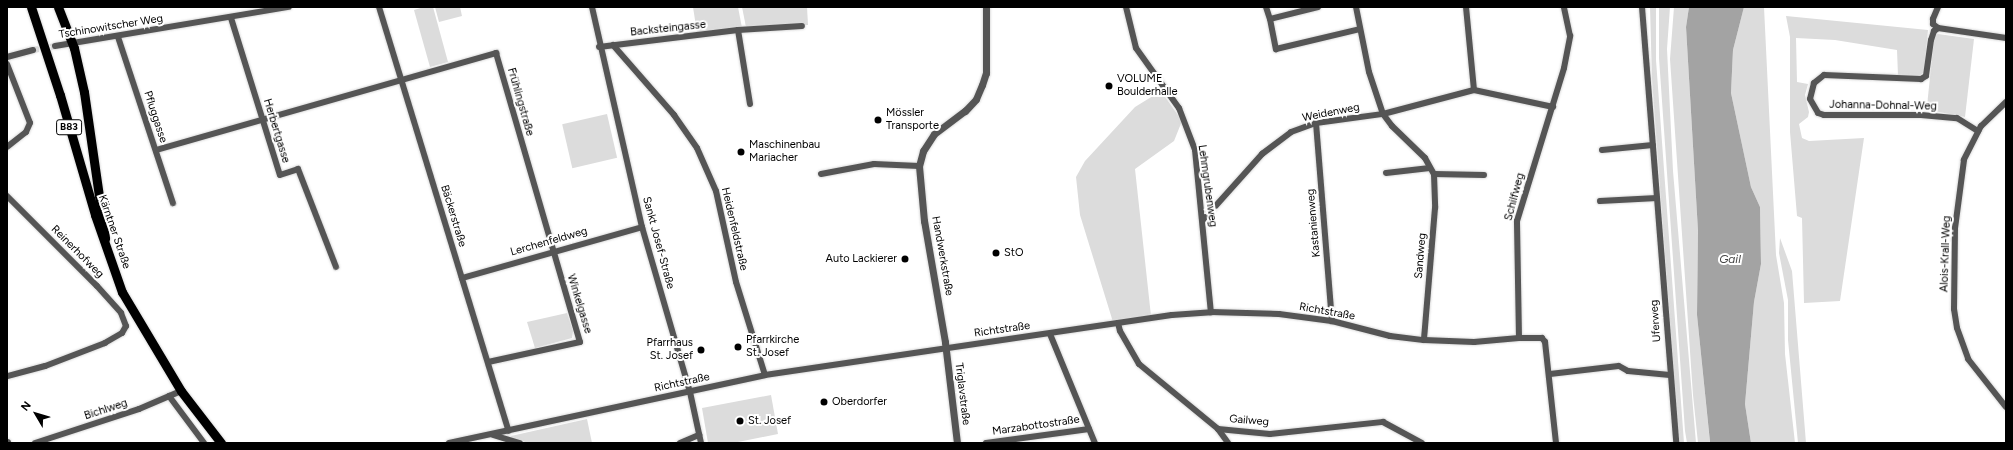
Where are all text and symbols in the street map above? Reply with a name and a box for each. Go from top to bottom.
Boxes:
street label: Tschinowitscher Weg [58,12,164,42]
street label: Backsteingasse [630,18,706,40]
street label: Frühlingstraße [504,66,536,138]
place label: VOLUME Boulderhalle [1117,73,1177,99]
marker: VOLUME Boulderhalle [1104,81,1114,91]
street label: Pfluggasse [140,89,170,145]
street label: Herbertgasse [260,97,292,165]
street label: Johanna-Dohnal-Weg [1829,98,1937,114]
street label: Weidenweg [1301,101,1361,125]
place label: Mössler Transporte [886,107,939,133]
marker: Mössler Transporte [873,115,883,125]
road number: B83 [56,119,82,135]
place label: Maschinenbau Mariacher [749,139,820,165]
street label: Lehmgrubenweg [1195,144,1219,228]
marker: Maschinenbau Mariacher [736,147,746,157]
street label: Schilfweg [1502,172,1528,222]
street label: Bäckerstraße [437,183,469,249]
street label: Heidenfeldstraße [718,186,750,272]
street label: Kastanienweg [1304,188,1324,258]
street label: Kärntner Straße [95,193,133,271]
street label: Sankt Josef-Straße [639,195,677,291]
street label: Handwerkstraße [928,215,956,297]
street label: Alois-Krall-Weg [1938,216,1954,292]
street label: Reinerhofweg [48,223,106,281]
street label: Lerchenfeldweg [509,225,589,259]
street label: Sandweg [1412,233,1430,279]
place label: StO [1004,246,1023,260]
marker: StO [991,248,1001,258]
place label: Auto Lackierer [826,252,897,266]
water label: Gail [1719,253,1741,267]
marker: Auto Lackierer [900,254,910,264]
street label: Winkelgasse [564,273,594,335]
street label: Uferweg [1648,299,1664,343]
street label: Richtstraße [1298,301,1356,323]
street label: Richtstraße [973,320,1031,340]
place label: Pfarrkirche St. Josef [746,334,799,360]
place label: Pfarrhaus St. Josef [647,337,693,363]
marker: Pfarrkirche St. Josef [733,342,743,352]
marker: Pfarrhaus St. Josef [696,345,706,355]
street label: Triglavstraße [952,362,972,426]
street label: Richtstraße [653,371,711,395]
north arrow [16,394,56,434]
place label: Oberdorfer [832,395,887,409]
street label: Bichlweg [83,397,129,423]
marker: Oberdorfer [819,397,829,407]
text: N [18,399,34,414]
street label: Marzabottostraße [992,413,1080,439]
street label: Gailweg [1229,413,1269,429]
place label: St. Josef [748,414,791,428]
marker: St. Josef [735,416,745,426]

